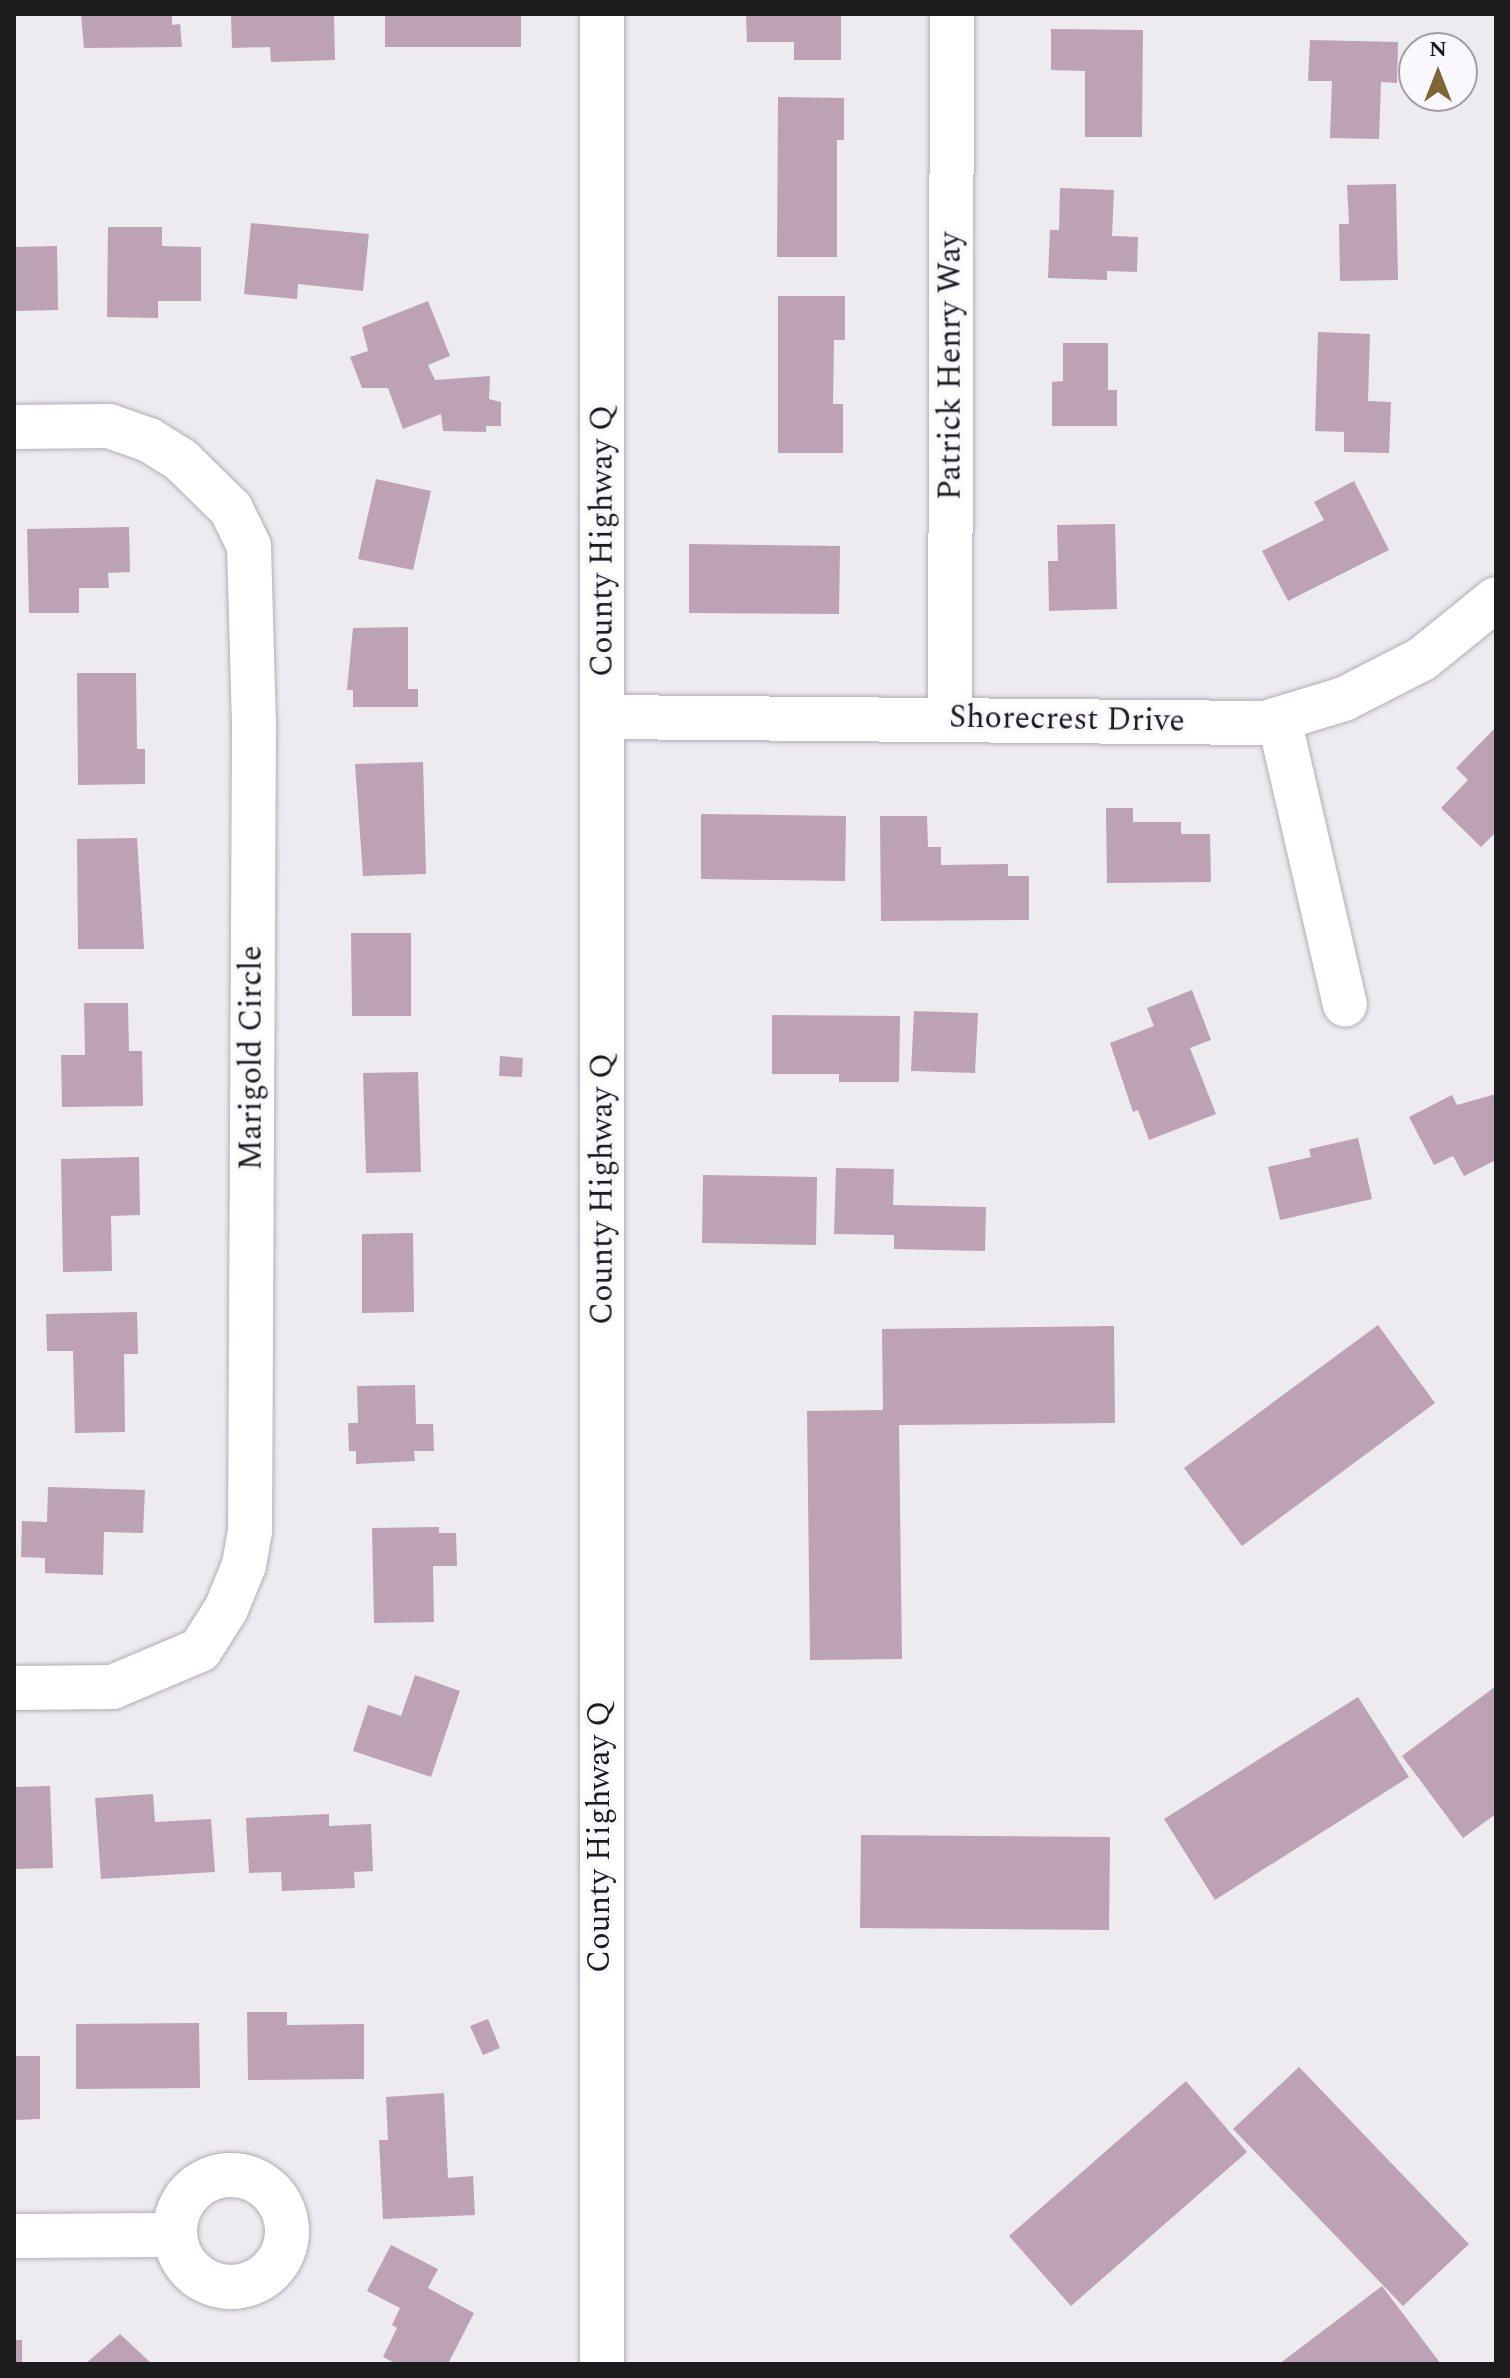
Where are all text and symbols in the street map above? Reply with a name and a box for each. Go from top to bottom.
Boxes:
north arrow [1398,32,1478,112]
text: N [1429,33,1447,66]
street label: Patrick Henry Way [932,232,970,500]
street label: County Highway Q [584,405,622,677]
street label: Shorecrest Drive [949,699,1185,741]
street label: Marigold Circle [233,946,271,1170]
street label: County Highway Q [584,1053,622,1325]
street label: County Highway Q [581,1701,619,1973]

